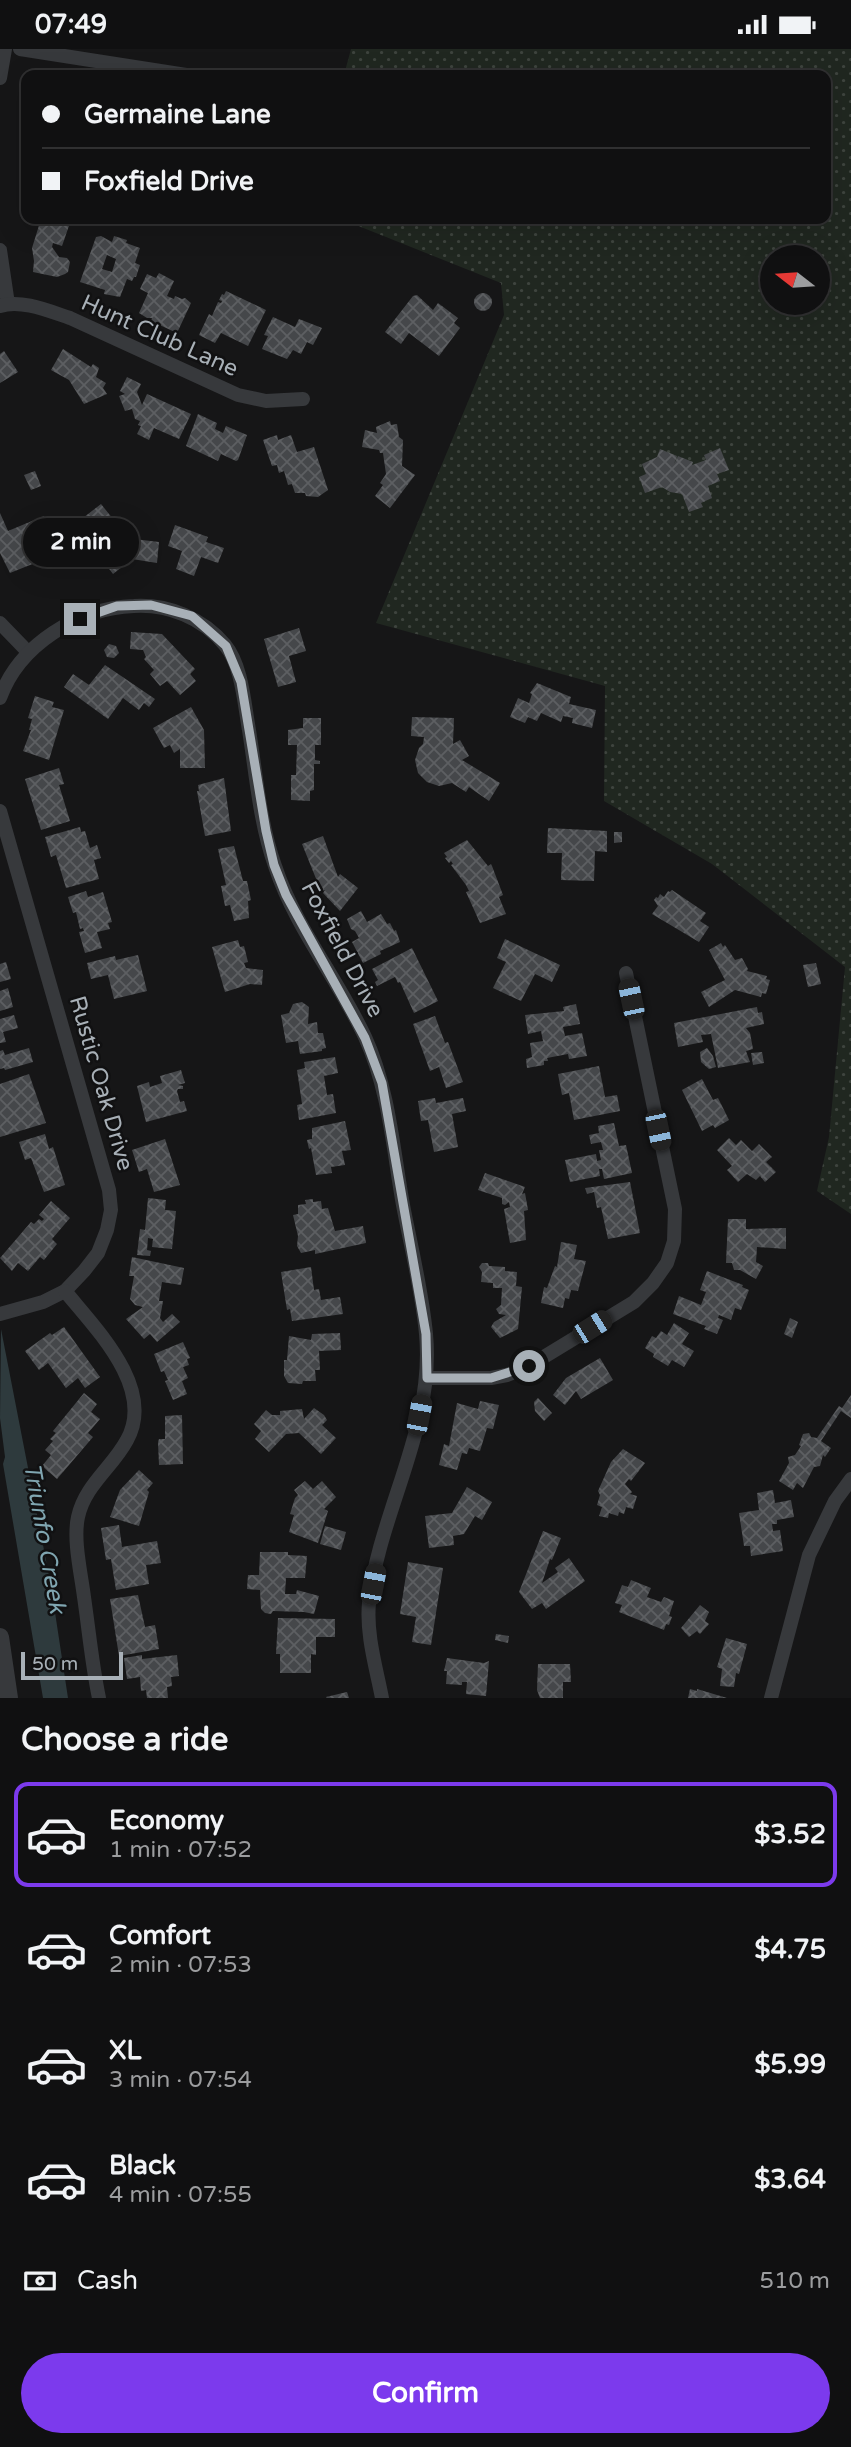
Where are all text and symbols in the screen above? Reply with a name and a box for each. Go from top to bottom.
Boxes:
text: 07:49 [35,9,107,40]
text: Germaine Lane [84,99,271,130]
text: Foxfield Drive [84,166,254,197]
north arrow [760,245,830,315]
map controls [760,245,830,315]
street label: Hunt Club Lane [77,289,242,383]
callout: 2 min [22,517,138,567]
text: 2 min [50,528,112,556]
route end [64,603,96,635]
street label: Foxfield Drive [294,877,390,1022]
car [617,976,646,1022]
street label: Rustic Oak Drive [63,993,139,1174]
car [644,1107,673,1153]
car [569,1307,616,1347]
route start [513,1350,545,1382]
car [405,1392,434,1438]
water label: Triunfo Creek [17,1461,72,1617]
car [359,1561,388,1607]
scale bar [21,1649,122,1681]
text: 50 m [32,1653,78,1675]
text: Choose a ride [21,1721,228,1759]
icon: car [25,1803,88,1866]
text: Economy [109,1805,224,1836]
text: $3.52 [754,1819,826,1850]
text: 1 min · 07:52 [109,1836,252,1864]
icon: car [25,1918,88,1981]
text: Comfort [109,1920,211,1951]
text: $4.75 [754,1934,826,1965]
text: 2 min · 07:53 [109,1951,252,1979]
icon: car [25,2033,88,2096]
text: XL [109,2035,141,2066]
text: $5.99 [754,2049,826,2080]
text: 3 min · 07:54 [109,2066,252,2094]
icon: car [25,2148,88,2211]
text: Black [109,2150,176,2181]
text: $3.64 [754,2164,826,2195]
text: 4 min · 07:55 [109,2181,252,2209]
icon: cash [21,2262,59,2300]
text: Cash [77,2265,138,2296]
text: 510 m [760,2267,830,2295]
button: Confirm [21,2353,830,2433]

